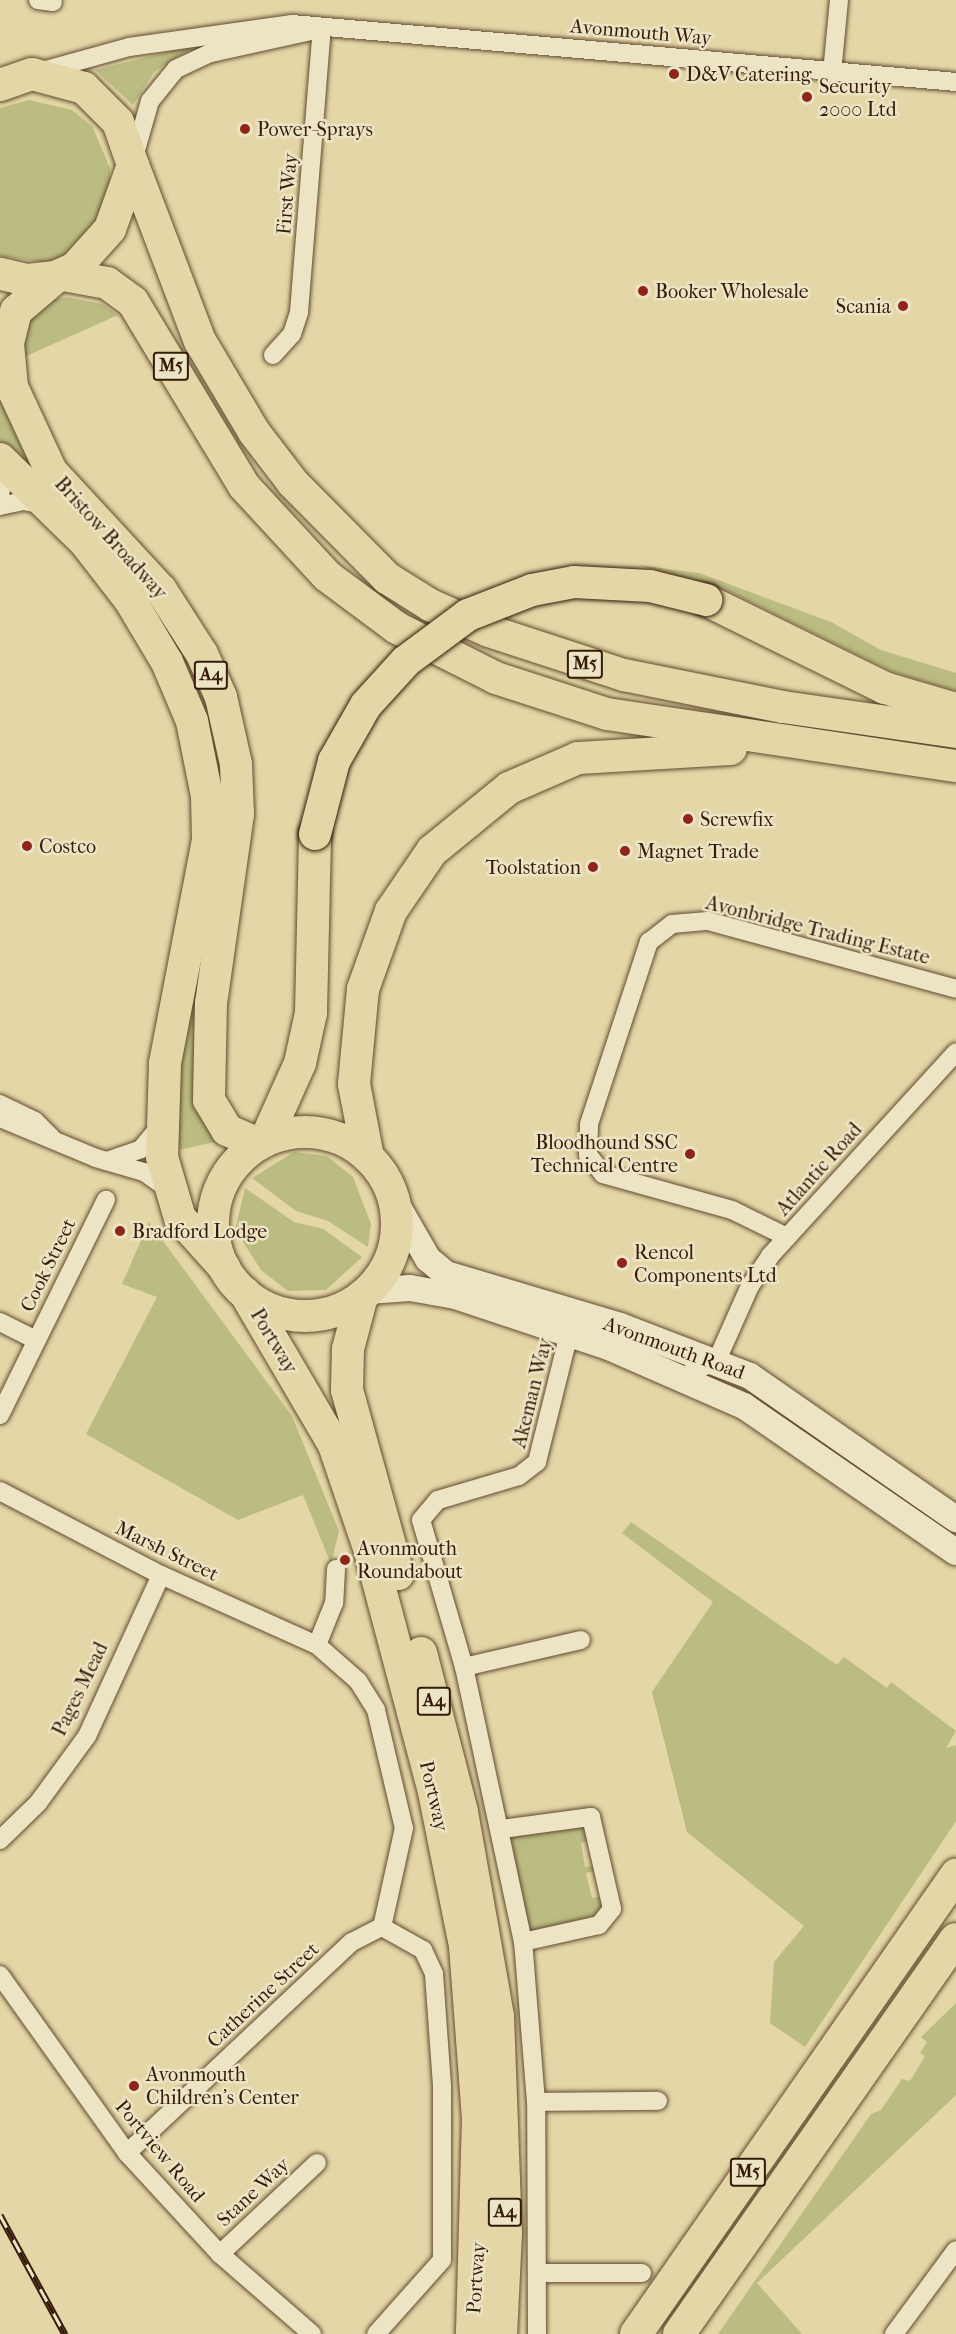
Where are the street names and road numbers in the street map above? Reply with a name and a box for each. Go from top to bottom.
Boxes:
street label: Avonmouth Way [569,14,713,50]
street label: First Way [271,152,303,236]
road number: M5 [152,351,190,381]
street label: Bristow Broadway [50,472,172,604]
road number: M5 [566,649,604,679]
road number: A4 [193,660,229,690]
street label: Avonbridge Trading Estate [703,891,933,969]
street label: Atlantic Road [771,1118,867,1220]
street label: Cook Street [15,1214,81,1316]
street label: Portway [245,1304,303,1378]
street label: Avonmouth Road [600,1311,748,1385]
street label: Akeman Way [507,1336,557,1450]
street label: Marsh Street [112,1516,222,1586]
street label: Pages Mead [47,1638,113,1740]
road number: A4 [416,1686,452,1716]
street label: Portway [414,1758,454,1834]
street label: Catherine Street [202,1937,324,2053]
street label: Portview Road [110,2095,210,2207]
street label: Stane Way [212,2152,294,2232]
road number: M5 [728,2157,768,2187]
road number: A4 [487,2197,523,2227]
street label: Portway [462,2241,490,2315]

